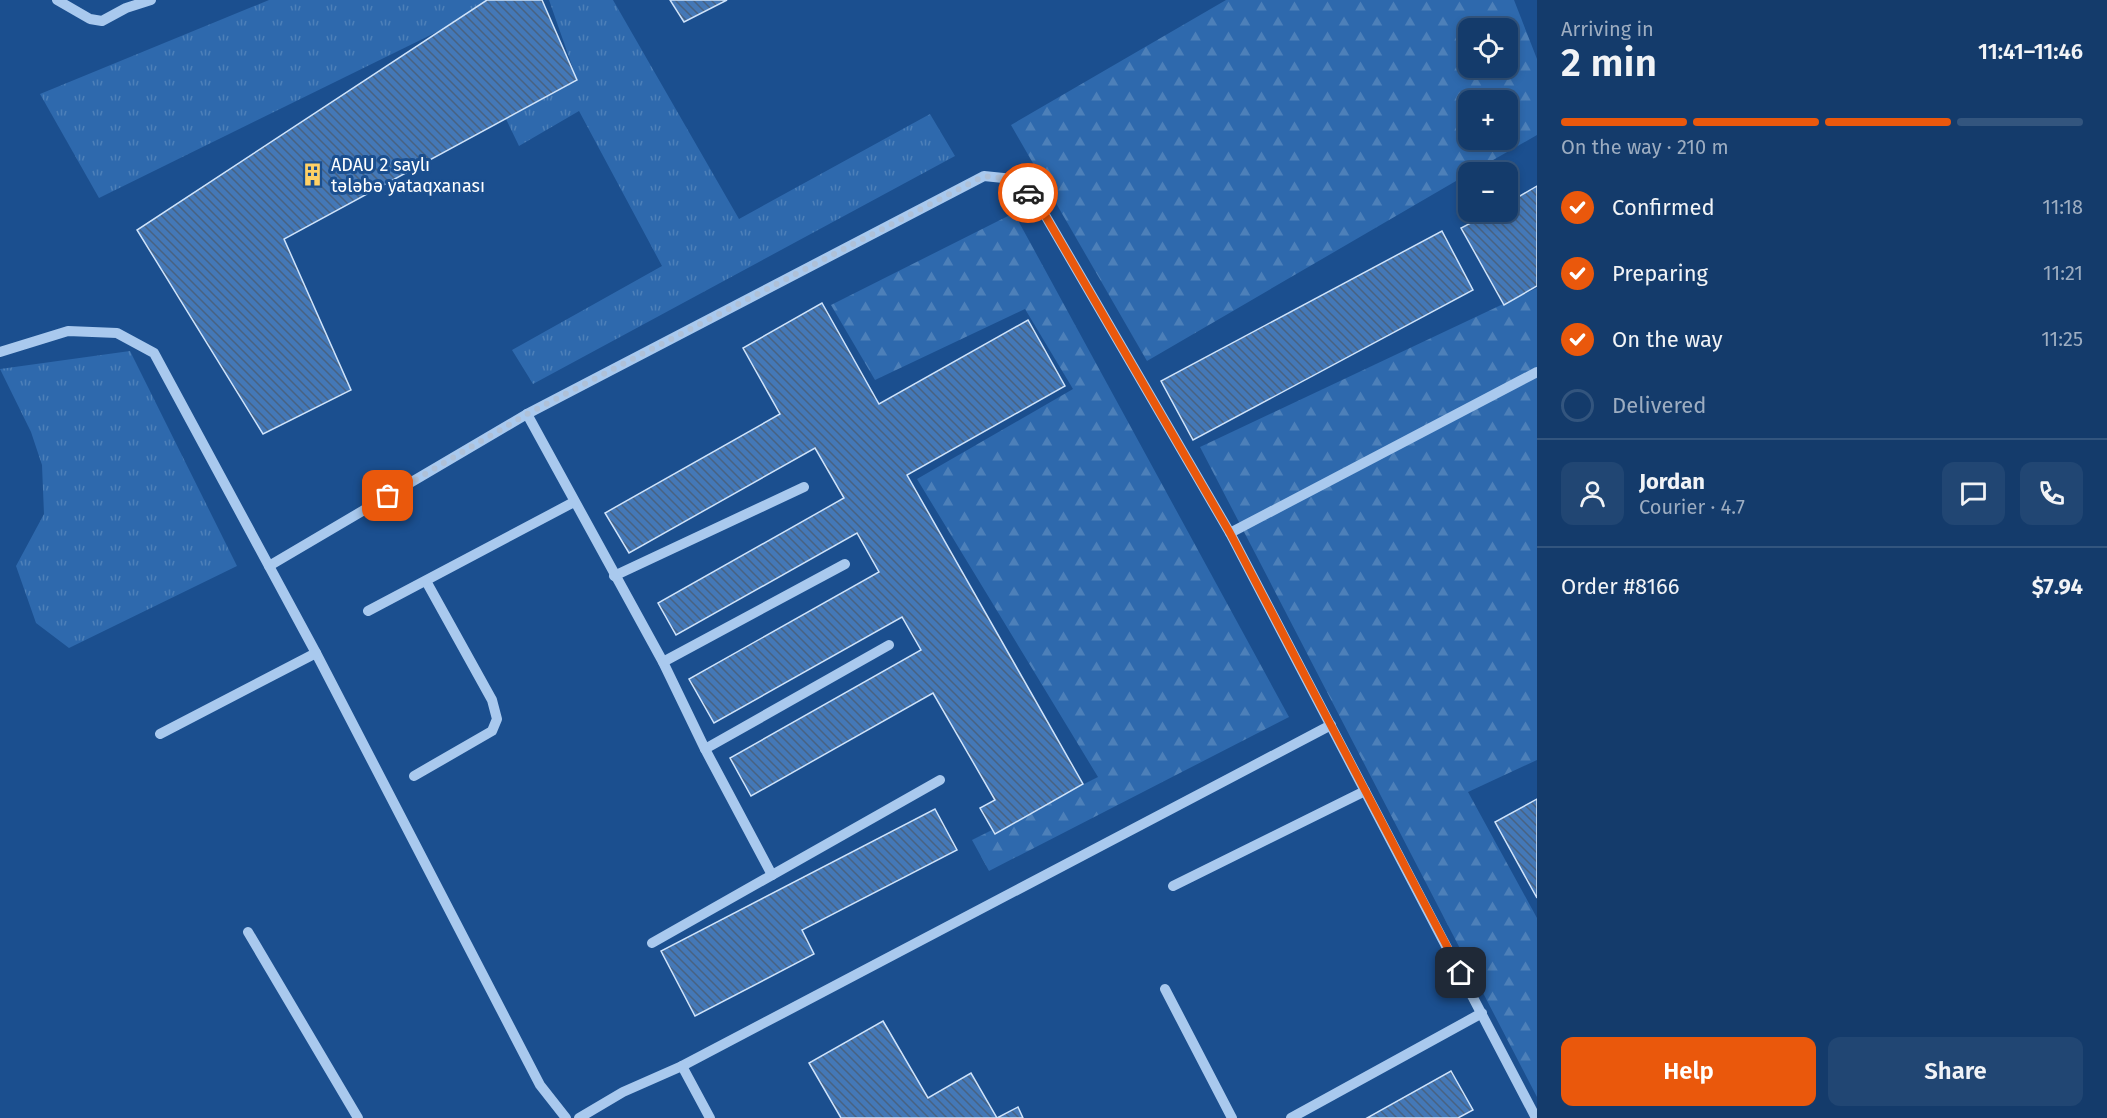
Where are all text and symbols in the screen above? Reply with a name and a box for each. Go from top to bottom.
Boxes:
text: Arriving in [1561,17,1654,41]
map controls [1458,18,1518,222]
button: locate [1458,18,1518,78]
text: 11:41–11:46 [1978,38,2083,65]
text: 2 min [1561,40,1657,86]
button: + [1458,90,1518,150]
text: On the way · 210 m [1561,135,1729,159]
place label: ADAU 2 saylı tələbə yataqxanası [331,154,485,197]
building icon: ADAU 2 saylı tələbə yataqxanası [300,162,326,188]
button: − [1458,162,1518,222]
courier [998,163,1058,223]
icon: car [1012,177,1045,210]
icon: check [1561,191,1594,224]
text: Confirmed [1612,194,1715,221]
text: 11:18 [2042,195,2083,219]
icon: check [1561,257,1594,290]
text: Preparing [1612,260,1708,287]
text: 11:21 [2043,261,2083,285]
icon: check [1561,323,1594,356]
text: On the way [1612,326,1723,353]
text: 11:25 [2041,327,2083,351]
text: Delivered [1612,392,1707,419]
button: person [1561,462,1624,525]
button: chat [1942,462,2005,525]
button: phone [2020,462,2083,525]
text: Jordan [1639,468,1705,495]
pin [362,470,413,521]
icon: bag [371,479,404,512]
text: Courier · 4.7 [1639,495,1745,519]
text: Order #8166 [1561,573,1679,600]
text: $7.94 [2032,573,2083,600]
pin [1435,947,1486,998]
icon: home [1444,956,1477,989]
button: Help [1561,1037,1816,1106]
button: Share [1828,1037,2083,1106]

